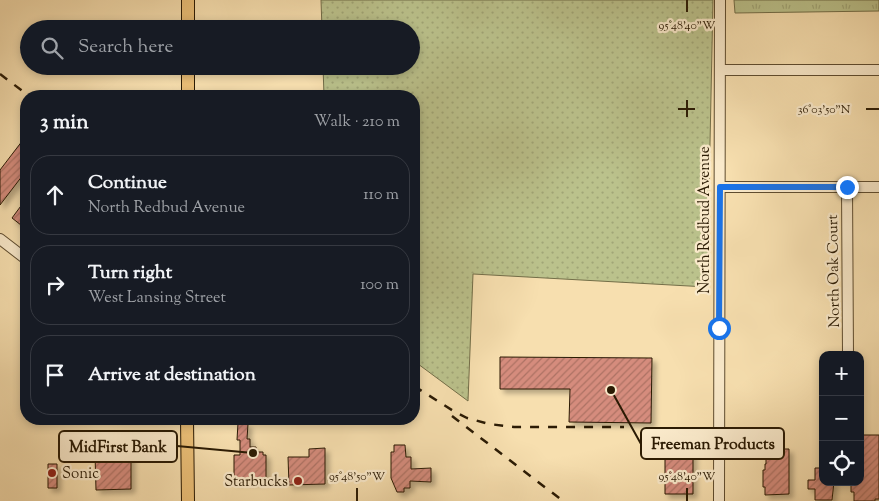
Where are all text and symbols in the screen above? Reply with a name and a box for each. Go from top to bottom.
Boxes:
text: 95°48'40"W [659,17,716,35]
search box [20,20,420,75]
icon: search [38,34,66,62]
text: Search here [78,34,173,61]
text: 36°03'50"N [798,101,851,119]
text: 3 min [40,108,89,138]
text: Walk · 210 m [314,111,400,134]
street label: North Redbud Avenue [695,146,716,294]
text: Continue [88,170,167,197]
route end [836,176,859,199]
icon: ahead [41,181,69,209]
text: 110 m [363,184,399,207]
text: North Redbud Avenue [88,197,245,220]
street label: North Oak Court [823,214,846,328]
text: Turn right [88,260,172,287]
icon: right [41,271,69,299]
text: 100 m [360,274,399,297]
text: West Lansing Street [88,287,226,310]
route start [708,317,731,340]
map controls [819,351,864,486]
button: + [819,351,864,396]
icon: arrive [41,361,69,389]
text: Arrive at destination [88,362,256,389]
button: − [819,396,864,441]
callout: Freeman Products [641,428,784,459]
callout: MidFirst Bank [59,431,177,462]
text: Freeman Products [651,434,775,457]
text: MidFirst Bank [69,437,167,460]
button: locate [819,441,864,486]
place label: Sonic [62,464,99,485]
marker: Sonic [46,467,58,479]
text: 95°48'50"W [329,468,386,486]
text: 95°48'40"W [659,468,716,486]
place label: Starbucks [224,472,288,493]
marker: Starbucks [292,475,304,487]

